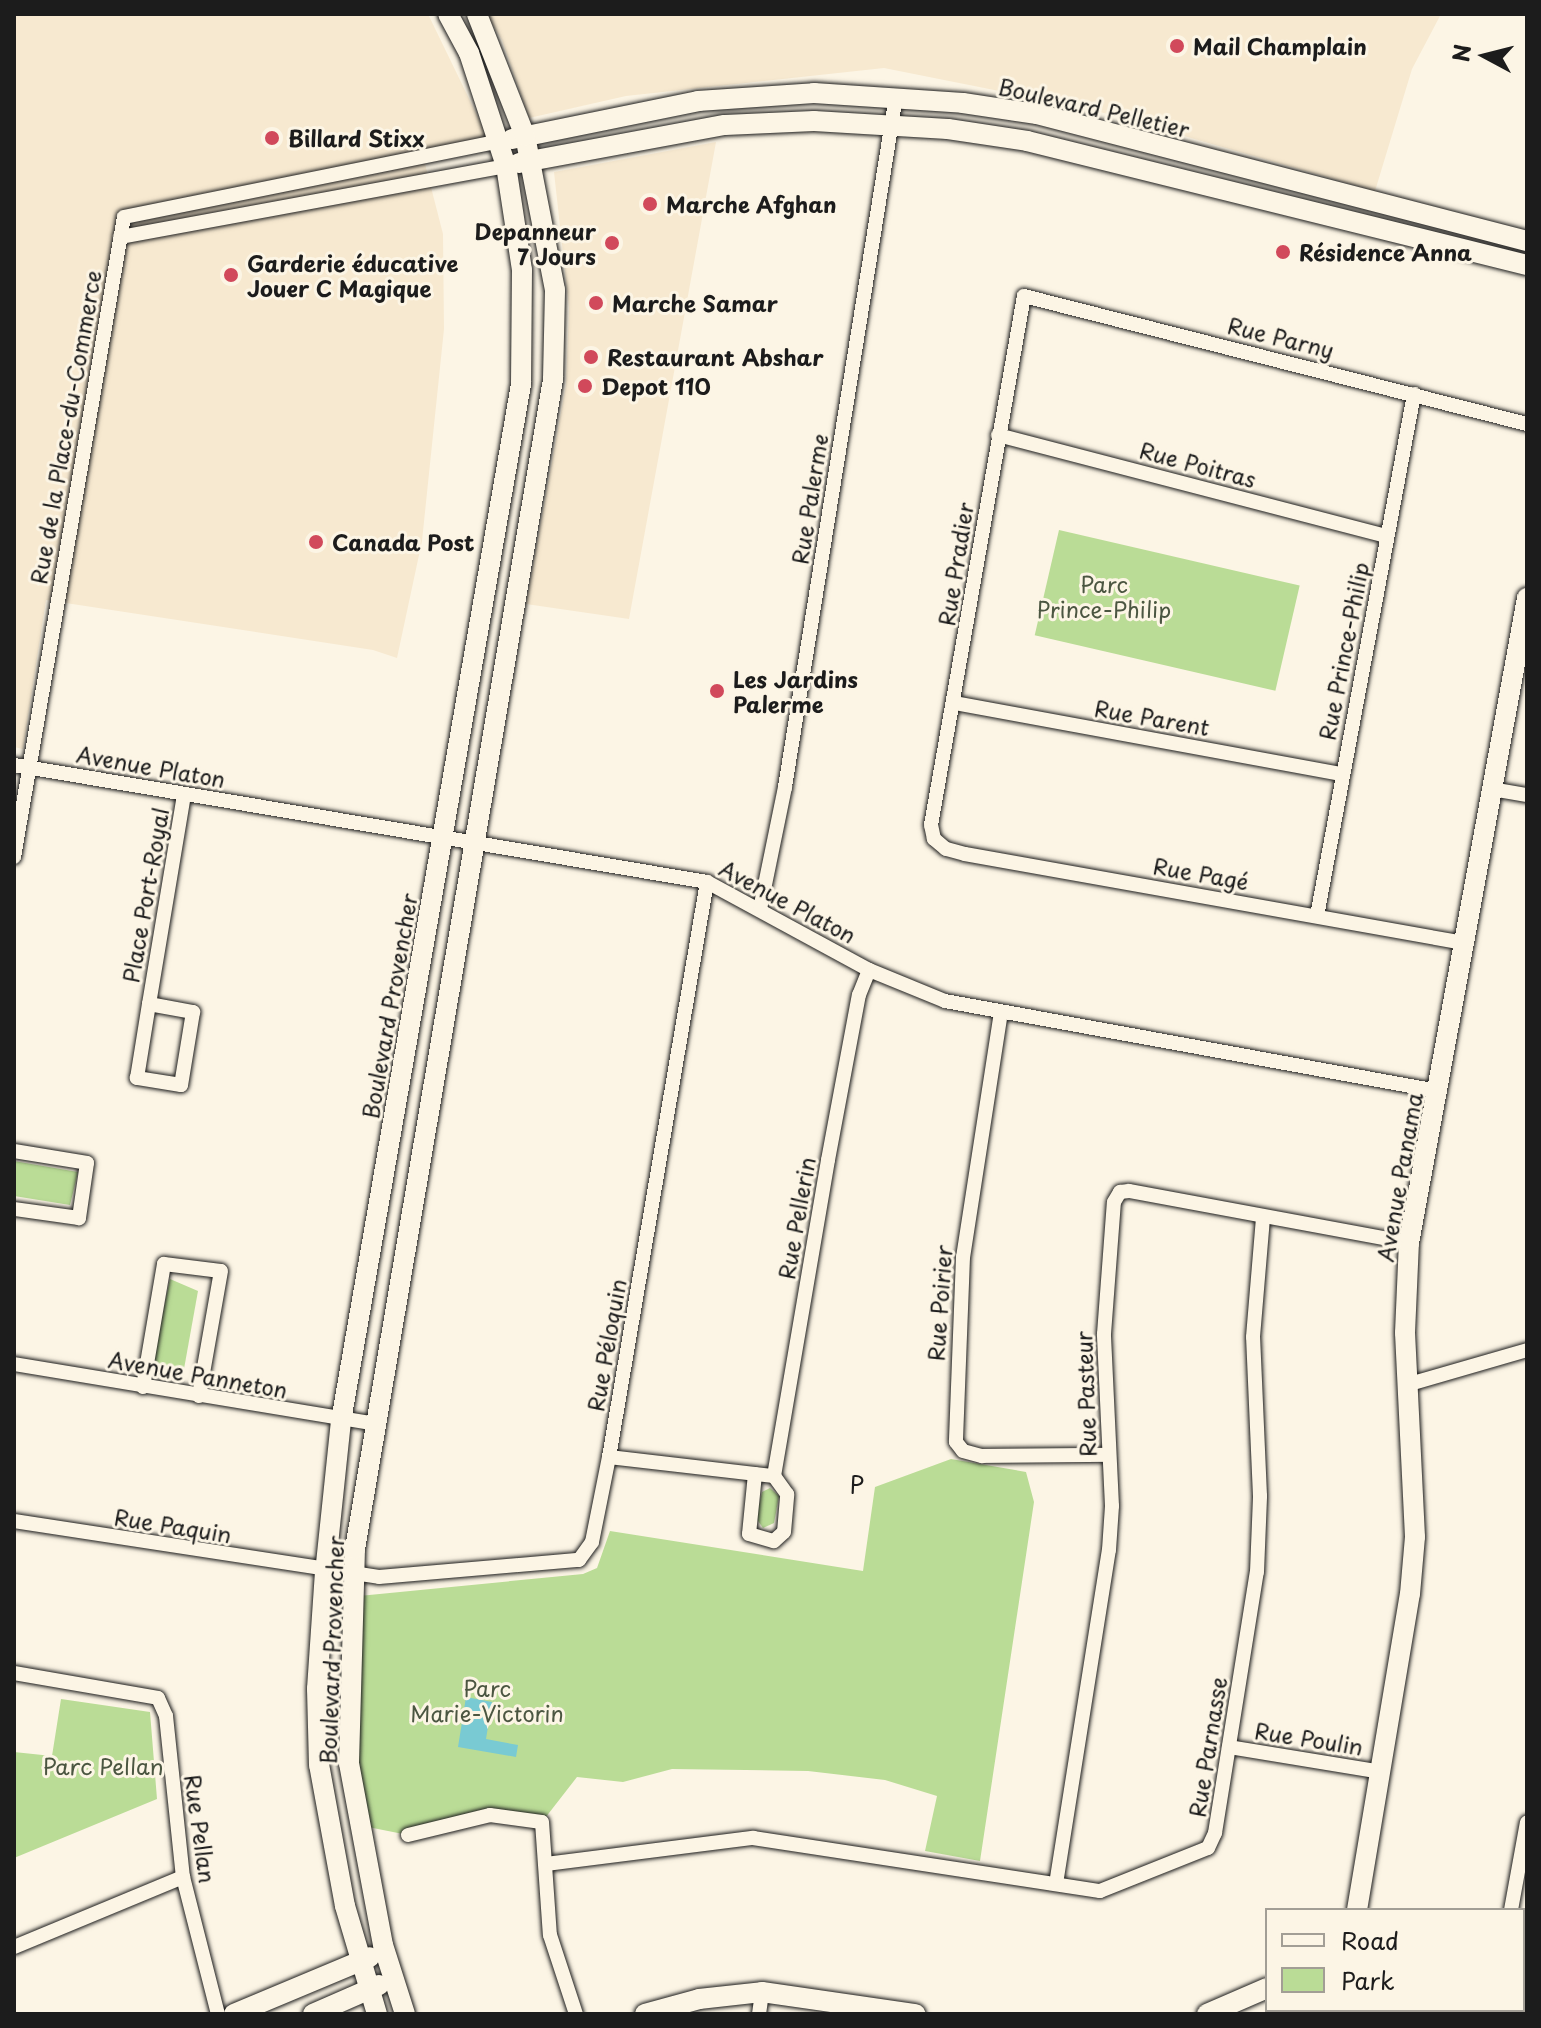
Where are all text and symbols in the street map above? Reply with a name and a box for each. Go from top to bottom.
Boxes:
north arrow [1445,16,1525,96]
place label: Mail Champlain [1193,33,1368,59]
marker: Mail Champlain [1168,37,1186,55]
text: N [1443,42,1478,64]
street label: Boulevard Pelletier [996,72,1192,142]
place label: Billard Stixx [288,125,426,151]
marker: Billard Stixx [263,129,281,147]
place label: Marche Afghan [666,191,838,217]
marker: Marche Afghan [641,195,659,213]
place label: Depanneur 7 Jours [475,217,596,268]
marker: Depanneur 7 Jours [603,234,621,252]
place label: Résidence Anna [1299,239,1471,265]
marker: Résidence Anna [1274,243,1292,261]
place label: Garderie éducative Jouer C Magique [247,249,460,300]
street label: Rue de la Place-du-Commerce [24,266,106,588]
marker: Garderie éducative Jouer C Magique [222,266,240,284]
place label: Marche Samar [612,290,779,316]
marker: Marche Samar [587,294,605,312]
street label: Rue Parny [1224,311,1338,363]
place label: Restaurant Abshar [607,344,821,370]
marker: Restaurant Abshar [582,348,600,366]
place label: Depot 110 [601,373,712,399]
marker: Depot 110 [576,377,594,395]
street label: Rue Palerme [785,431,833,567]
street label: Rue Poitras [1136,436,1260,492]
street label: Rue Pradier [932,500,978,628]
place label: Canada Post [332,529,475,555]
marker: Canada Post [307,533,325,551]
street label: Rue Prince-Philip [1313,559,1373,743]
park label: Parc Prince-Philip [1037,570,1171,622]
place label: Les Jardins Palerme [733,665,860,716]
marker: Les Jardins Palerme [708,682,726,700]
street label: Rue Parent [1092,694,1212,740]
street label: Avenue Platon [75,740,227,792]
street label: Place Port-Royal [117,806,173,984]
street label: Rue Pagé [1150,851,1252,895]
street label: Avenue Platon [716,854,860,948]
street label: Boulevard Provencher [356,891,422,1121]
street label: Avenue Panama [1371,1091,1427,1263]
street label: Rue Pellerin [772,1154,820,1282]
street label: Rue Poirier [922,1244,956,1362]
street label: Rue Péloquin [581,1275,631,1415]
street label: Rue Pasteur [1070,1330,1100,1458]
street label: Avenue Panneton [107,1345,289,1403]
district label: P [850,1471,866,1499]
street label: Rue Paquin [112,1503,234,1547]
street label: Boulevard Provencher [314,1535,348,1765]
park label: Parc Marie-Victorin [410,1674,564,1726]
street label: Rue Parnasse [1183,1674,1231,1820]
street label: Rue Poulin [1252,1716,1366,1760]
park label: Parc Pellan [44,1753,162,1779]
street label: Rue Pellan [180,1772,222,1886]
legend [1265,1908,1525,2012]
text: Road [1341,1922,1399,1958]
text: Park [1341,1962,1395,1998]

